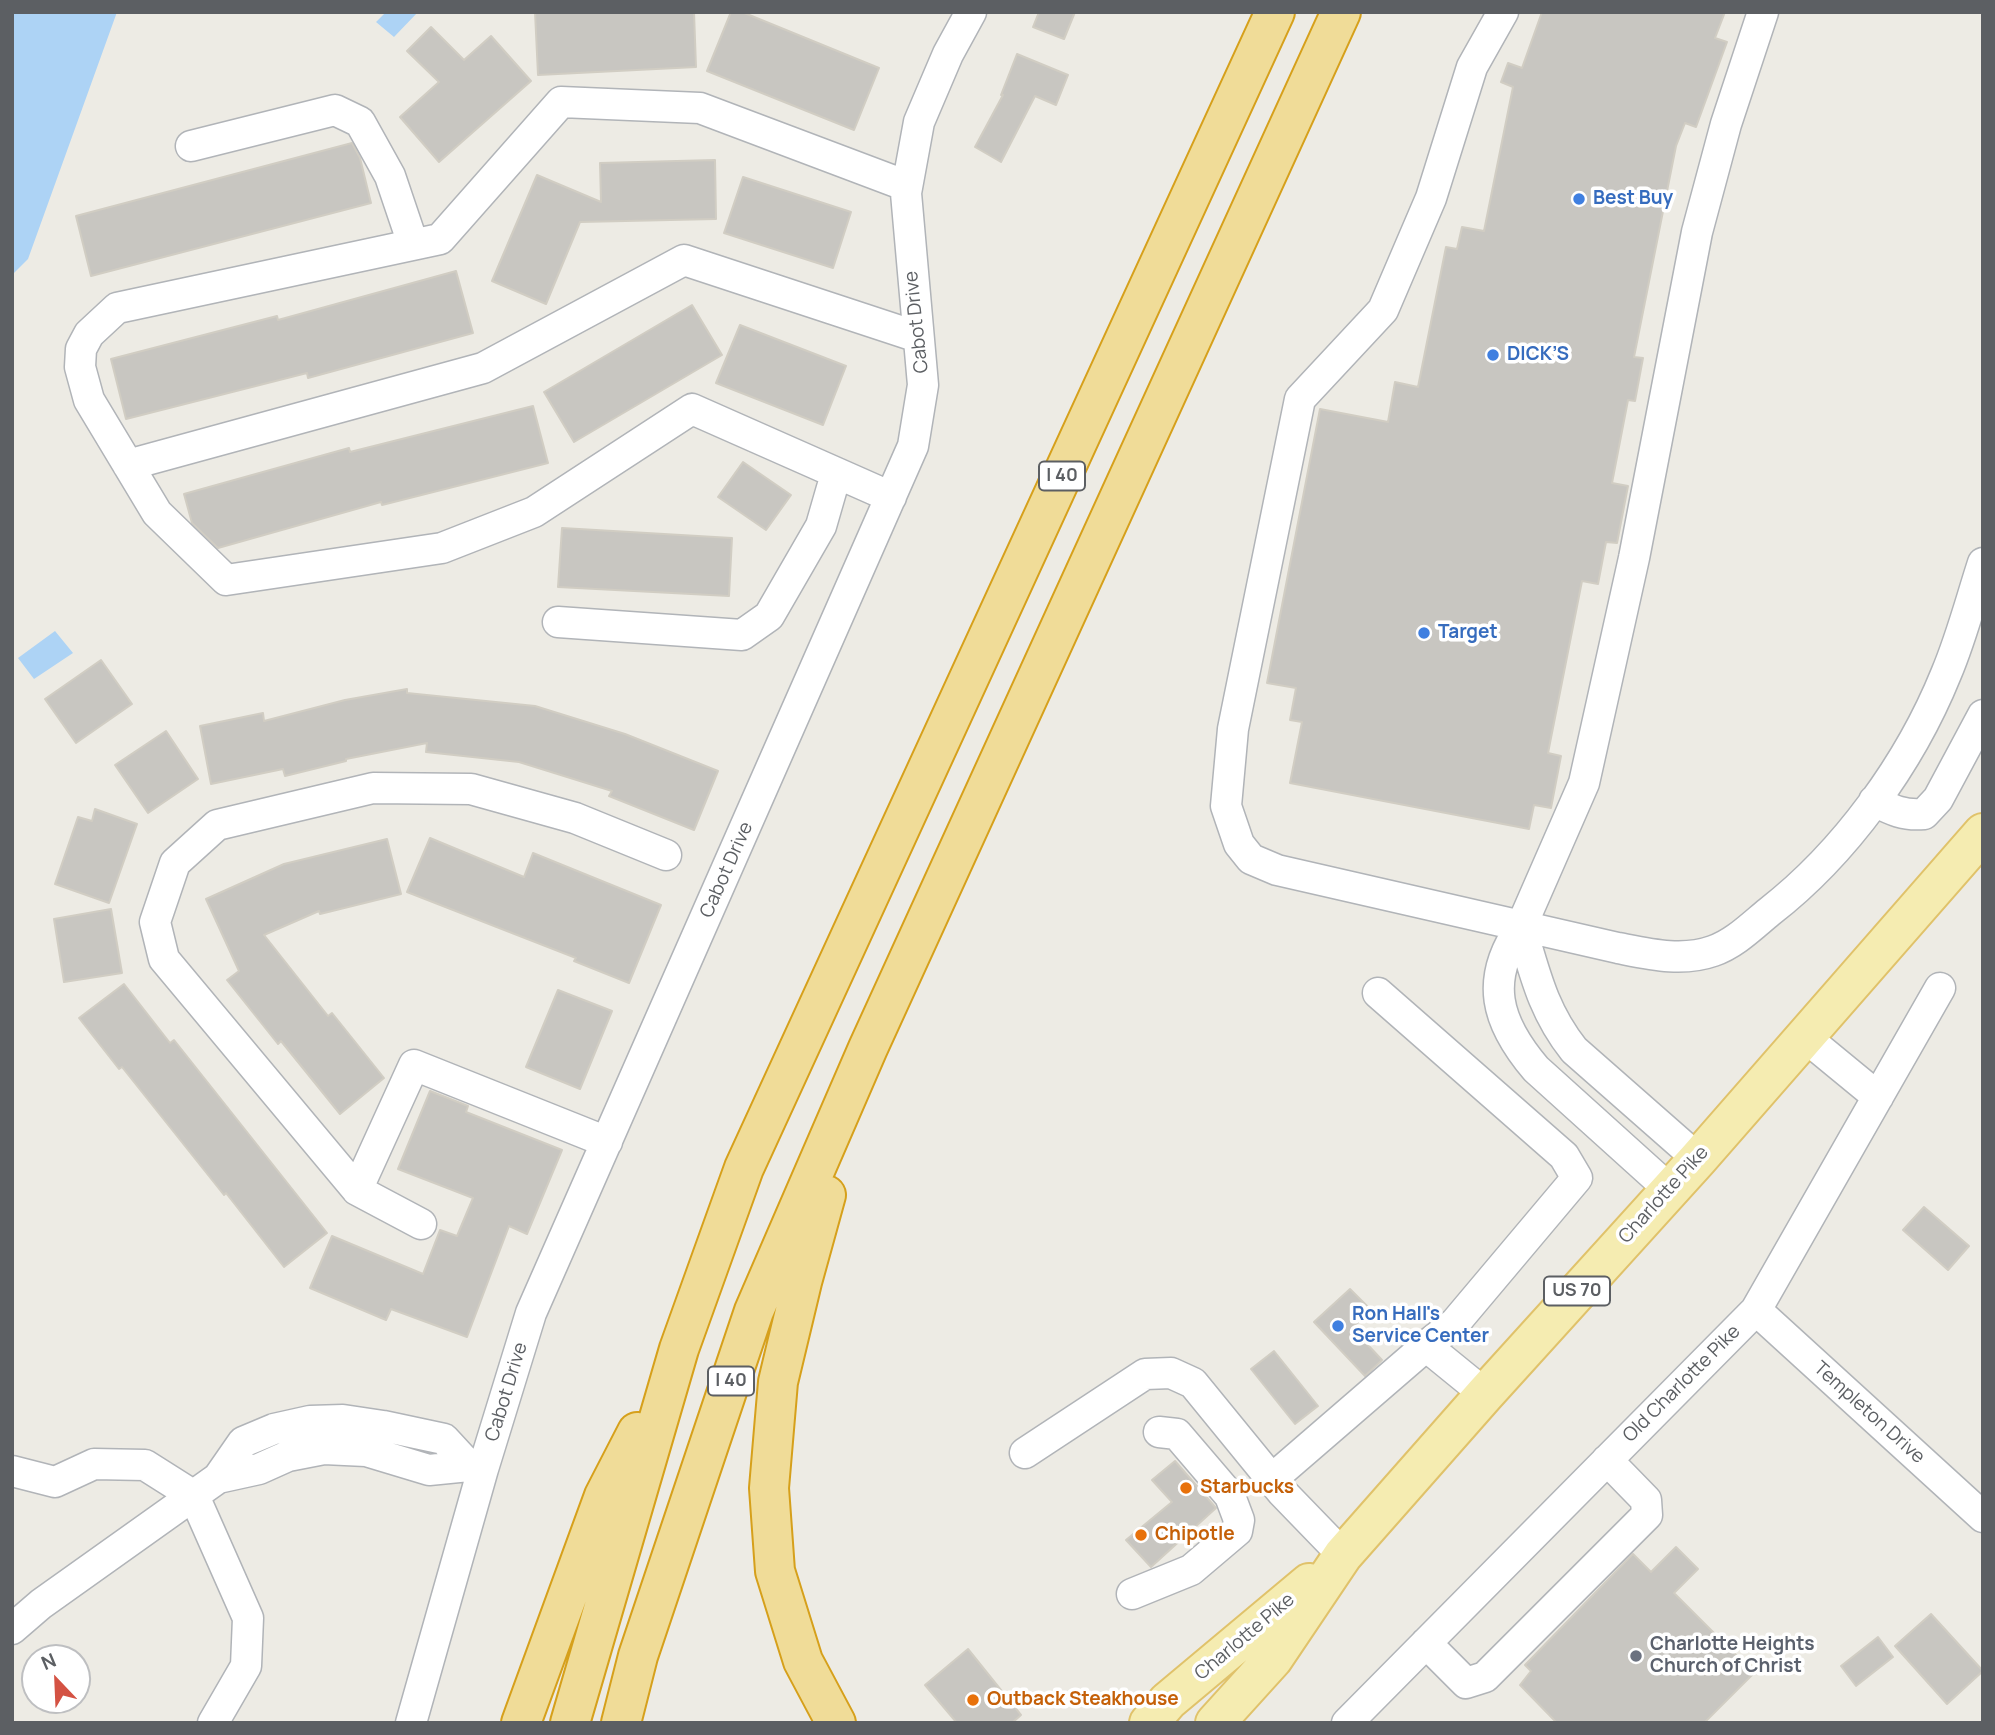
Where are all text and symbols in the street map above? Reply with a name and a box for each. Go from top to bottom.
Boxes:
place label: Best Buy [1593,188,1673,210]
marker: Best Buy [1571,191,1587,207]
street label: Cabot Drive [900,270,934,374]
place label: DICK’S [1507,344,1569,366]
marker: DICK’S [1485,347,1501,363]
road number: I 40 [1039,462,1085,490]
place label: Target [1438,622,1498,644]
marker: Target [1416,625,1432,641]
street label: Cabot Drive [696,819,758,921]
street label: Charlotte Pike [1614,1142,1714,1248]
road number: US 70 [1544,1276,1610,1306]
place label: Ron Hall's Service Center [1352,1304,1489,1348]
marker: Ron Hall's Service Center [1330,1318,1346,1334]
street label: Old Charlotte Pike [1619,1321,1745,1447]
street label: Cabot Drive [481,1340,533,1444]
street label: Templeton Drive [1809,1357,1929,1469]
road number: I 40 [708,1366,754,1396]
place label: Starbucks [1200,1477,1294,1499]
marker: Starbucks [1178,1480,1194,1496]
place label: Chipotle [1155,1524,1235,1546]
marker: Chipotle [1133,1527,1149,1543]
street label: Charlotte Pike [1190,1589,1300,1685]
place label: Charlotte Heights Church of Christ [1650,1634,1815,1678]
north arrow [21,1644,91,1714]
text: N [37,1647,60,1676]
marker: Charlotte Heights Church of Christ [1628,1648,1644,1664]
place label: Outback Steakhouse [987,1689,1179,1711]
marker: Outback Steakhouse [965,1692,981,1708]

